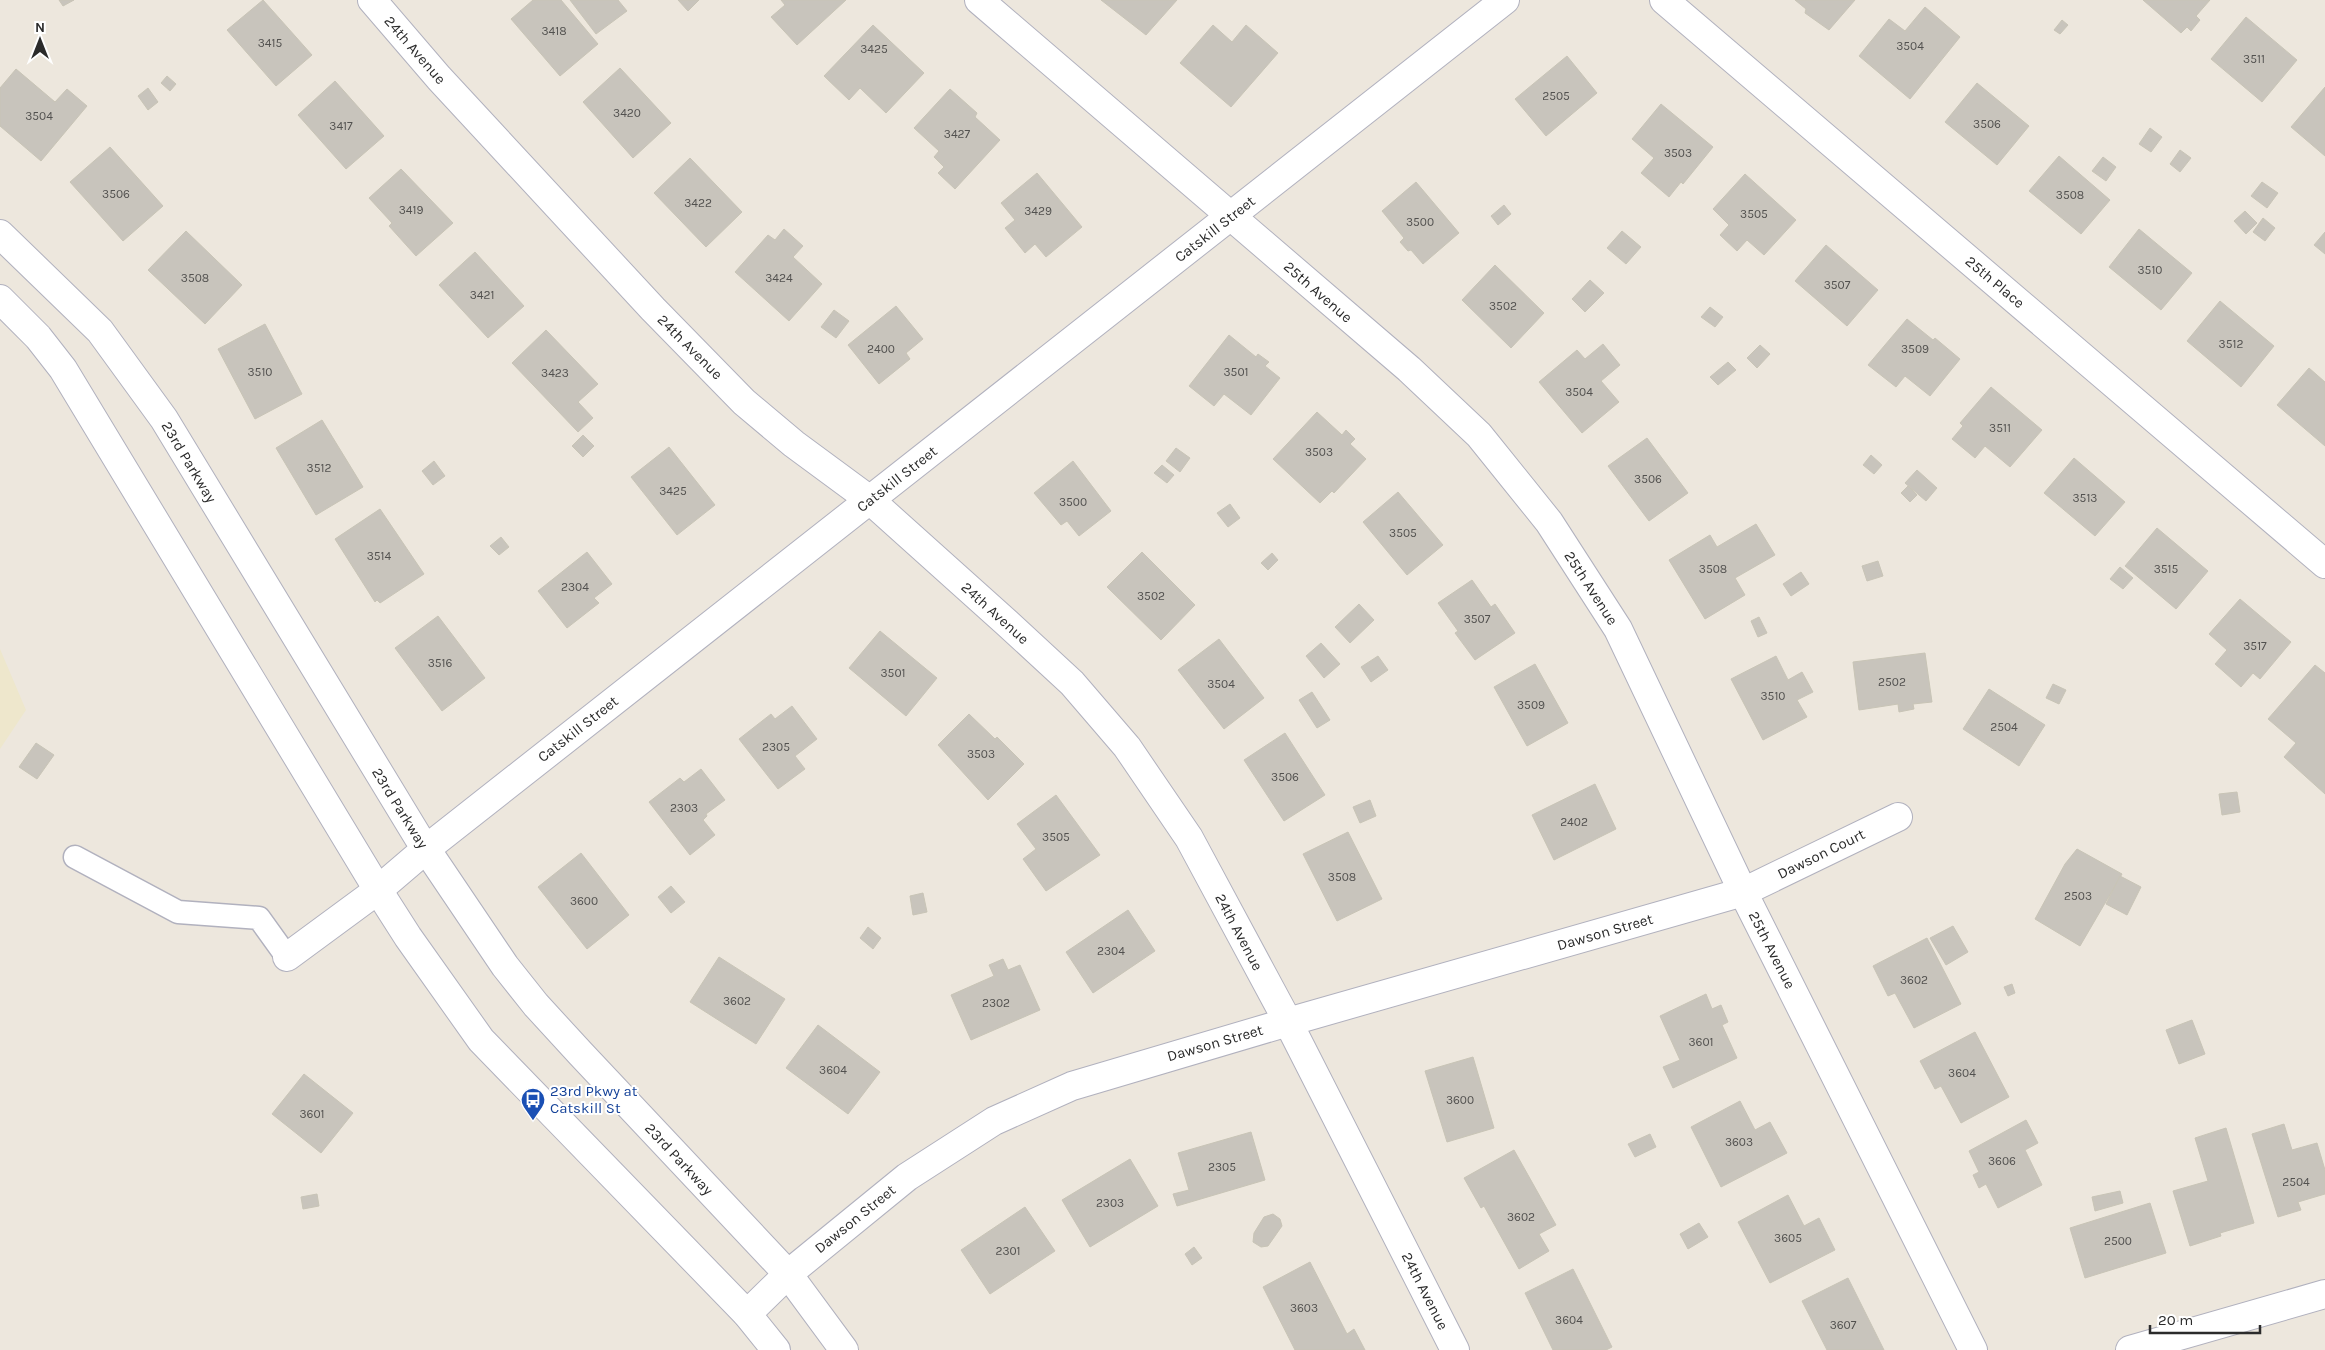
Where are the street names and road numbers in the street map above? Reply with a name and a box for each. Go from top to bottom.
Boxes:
street label: 24th Avenue [380,12,450,88]
street label: Catskill Street [1171,192,1259,266]
street label: 25th Place [1962,252,2028,312]
street label: 25th Avenue [1280,257,1356,327]
street label: 24th Avenue [654,311,726,383]
street label: 23rd Parkway [158,418,220,506]
street label: Catskill Street [853,442,941,516]
street label: 25th Avenue [1560,548,1622,628]
street label: 24th Avenue [958,578,1032,648]
street label: Catskill Street [534,692,622,766]
street label: 23rd Parkway [368,764,432,852]
street label: Dawson Court [1774,825,1868,883]
street label: 24th Avenue [1211,890,1267,974]
street label: 25th Avenue [1745,908,1799,992]
street label: Dawson Street [1555,910,1655,954]
street label: Dawson Street [1165,1021,1265,1065]
street label: 23rd Parkway [641,1119,717,1199]
street label: Dawson Street [811,1181,899,1257]
street label: 24th Avenue [1398,1249,1452,1333]

